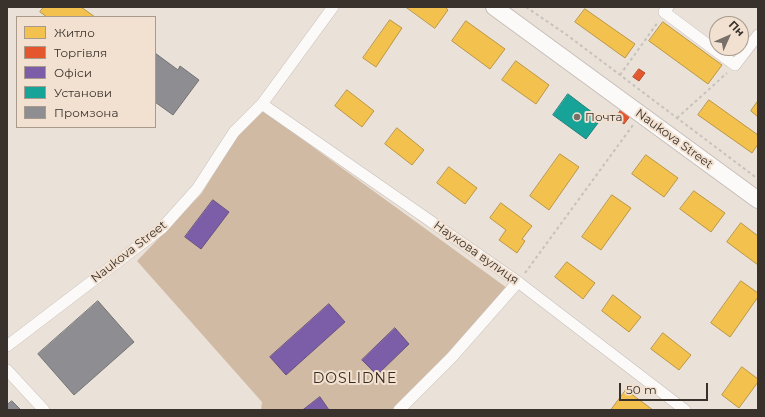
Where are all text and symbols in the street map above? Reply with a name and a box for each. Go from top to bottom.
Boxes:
legend [16,16,156,128]
north arrow [709,16,749,56]
text: Пн [726,17,748,39]
text: Житло [54,25,95,40]
text: Торгівля [54,45,107,60]
text: Офіси [54,65,92,80]
text: Установи [54,85,112,100]
text: Промзона [54,105,118,120]
street label: Naukova Street [633,106,715,172]
place label: Почта [585,110,622,124]
marker: Почта [572,112,582,122]
street label: Naukova Street [88,218,170,286]
street label: Наукова вулиця [431,218,521,288]
district label: DOSLIDNE [313,371,397,387]
scale bar [621,375,710,401]
text: 50 m [626,382,657,397]

